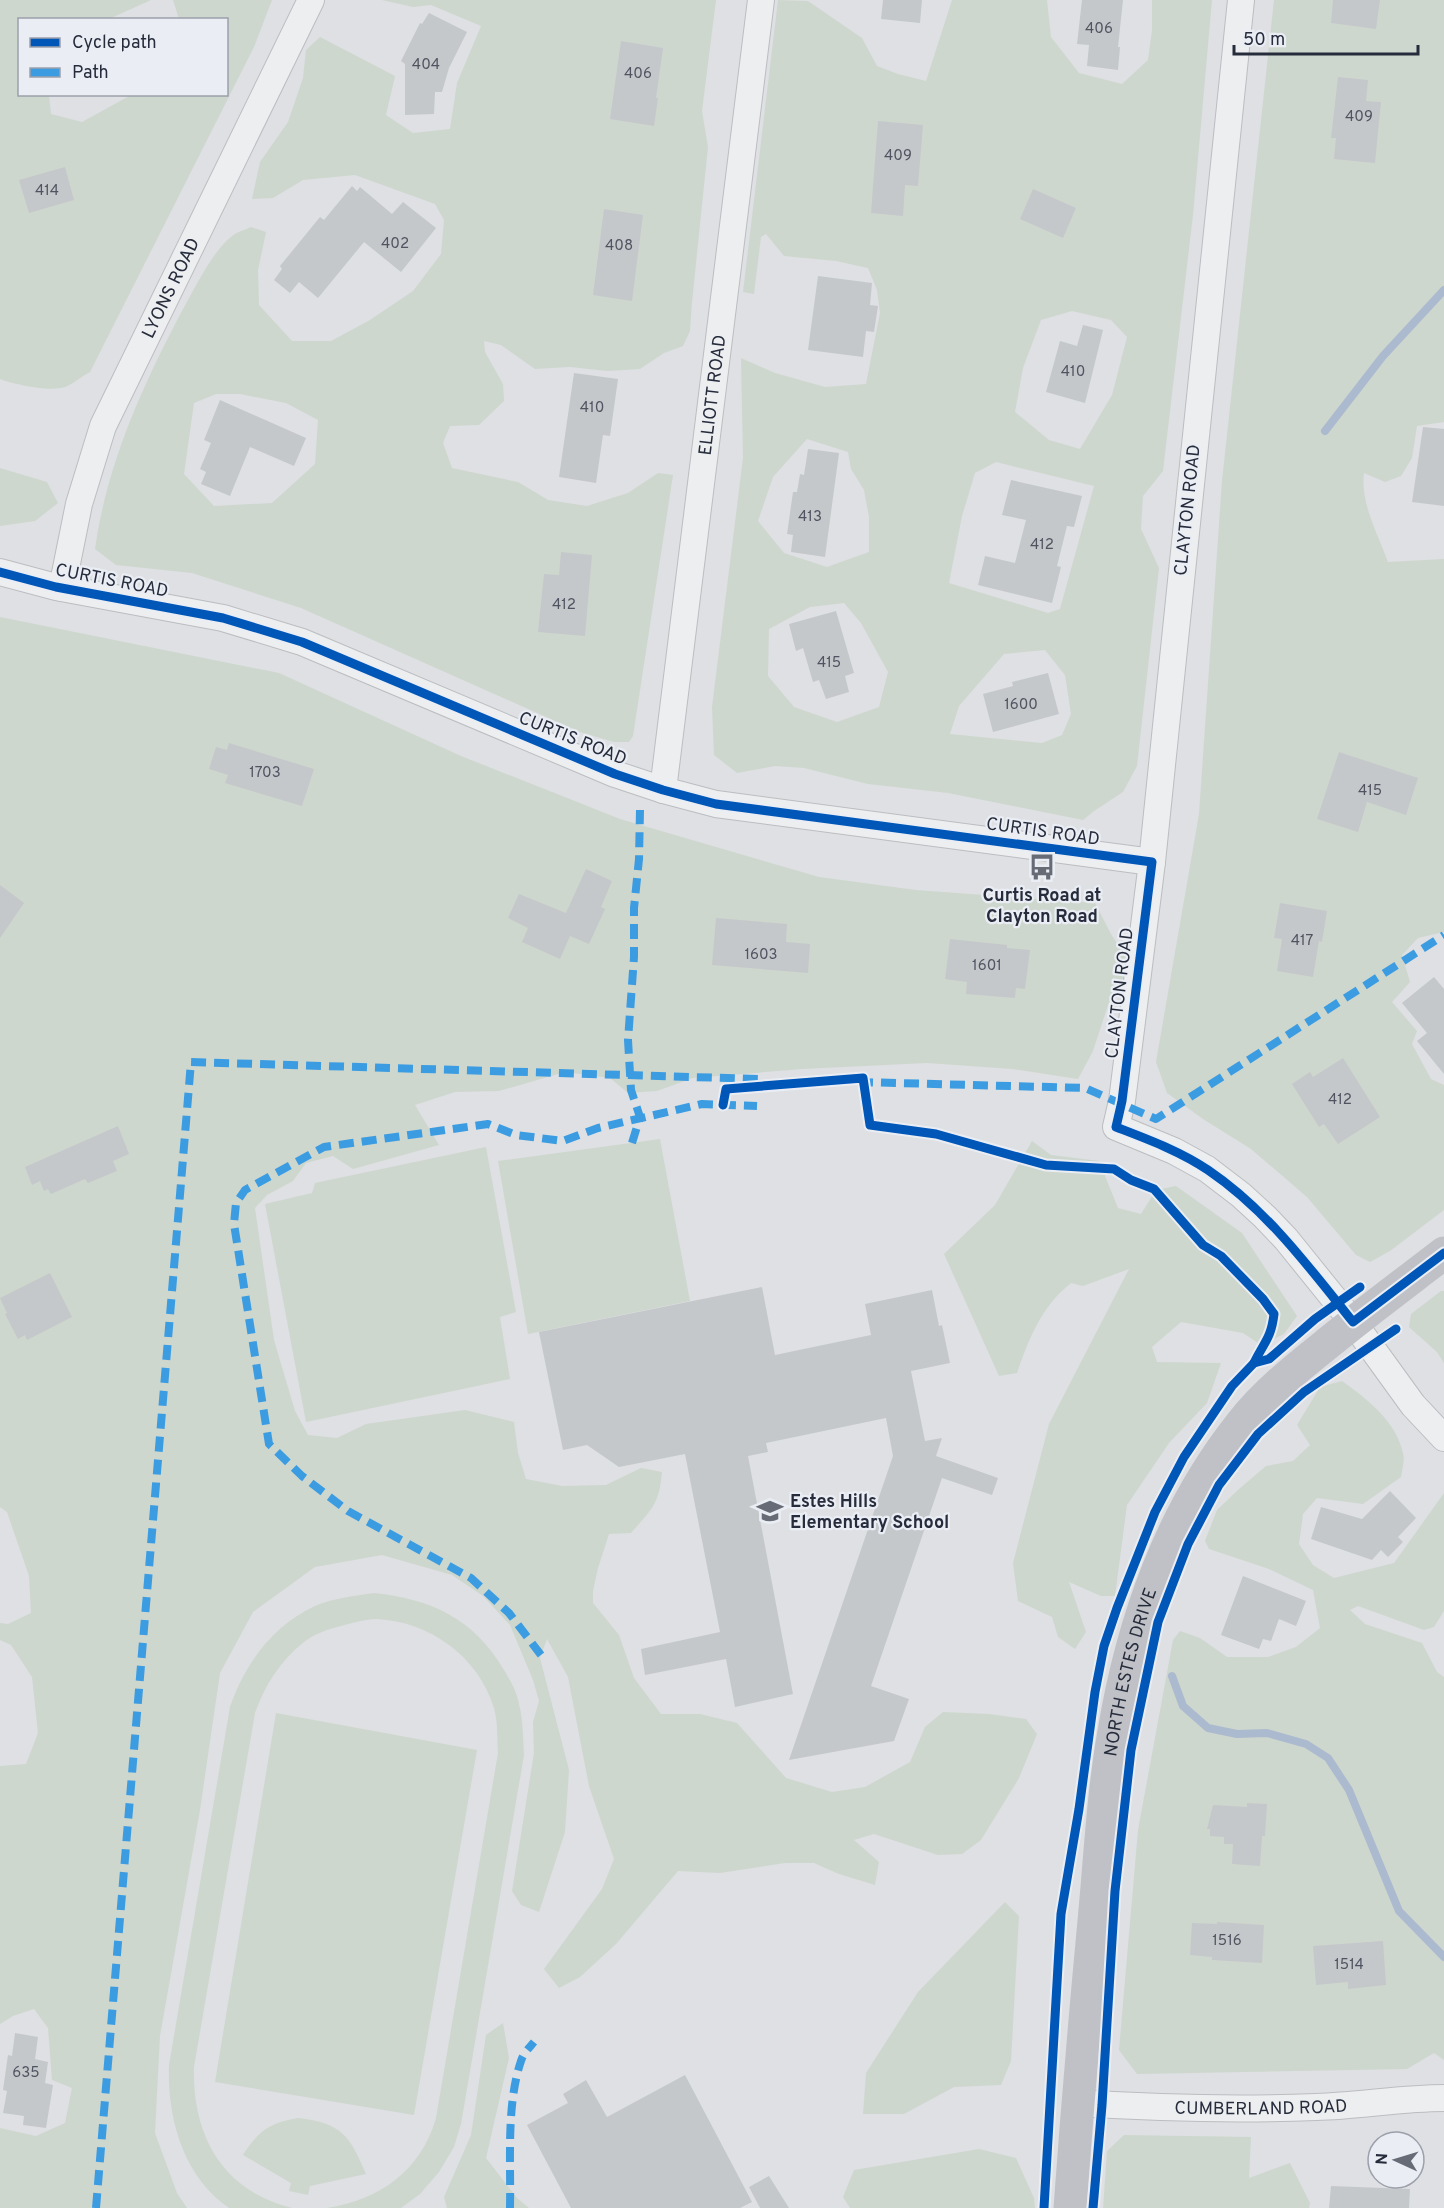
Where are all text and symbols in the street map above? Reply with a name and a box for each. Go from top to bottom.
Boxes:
legend [18,18,228,96]
scale bar [1234,18,1418,56]
house number: 406 [1085,20,1113,39]
text: 50 m [1243,29,1285,52]
text: Cycle path [72,32,157,55]
house number: 404 [412,56,440,75]
text: Path [72,62,109,85]
house number: 406 [624,65,652,84]
house number: 409 [1345,108,1373,127]
house number: 409 [884,147,912,166]
house number: 414 [35,182,59,201]
street label: LYONS ROAD [138,235,206,343]
house number: 402 [381,235,409,254]
house number: 408 [605,237,633,256]
street label: ELLIOTT ROAD [695,334,732,457]
house number: 410 [1061,363,1085,382]
house number: 410 [580,399,604,418]
street label: CLAYTON ROAD [1170,443,1207,577]
house number: 413 [798,508,822,527]
house number: 412 [1030,536,1054,555]
street label: CURTIS ROAD [53,559,170,604]
house number: 412 [552,596,576,615]
house number: 415 [817,654,841,673]
house number: 1600 [1004,696,1038,715]
street label: CURTIS ROAD [515,707,630,772]
house number: 1703 [249,764,281,783]
house number: 415 [1358,782,1382,801]
street label: CURTIS ROAD [984,813,1101,852]
bus stop icon: Curtis Road at Clayton Road [1027,852,1057,882]
place label: Curtis Road at Clayton Road [983,885,1101,929]
street label: CLAYTON ROAD [1101,926,1140,1060]
house number: 417 [1291,932,1314,951]
house number: 1603 [744,946,778,965]
house number: 1601 [972,957,1002,976]
house number: 412 [1328,1091,1352,1110]
place label: Estes Hills Elementary School [790,1491,949,1535]
school or university icon: Estes Hills Elementary School [755,1496,785,1526]
street label: NORTH ESTES DRIVE [1100,1585,1163,1758]
house number: 1516 [1212,1932,1242,1951]
house number: 1514 [1334,1956,1364,1975]
house number: 635 [12,2064,40,2083]
street label: CUMBERLAND ROAD [1174,2095,1348,2121]
north arrow [1366,2130,1426,2190]
text: N [1373,2153,1393,2166]

